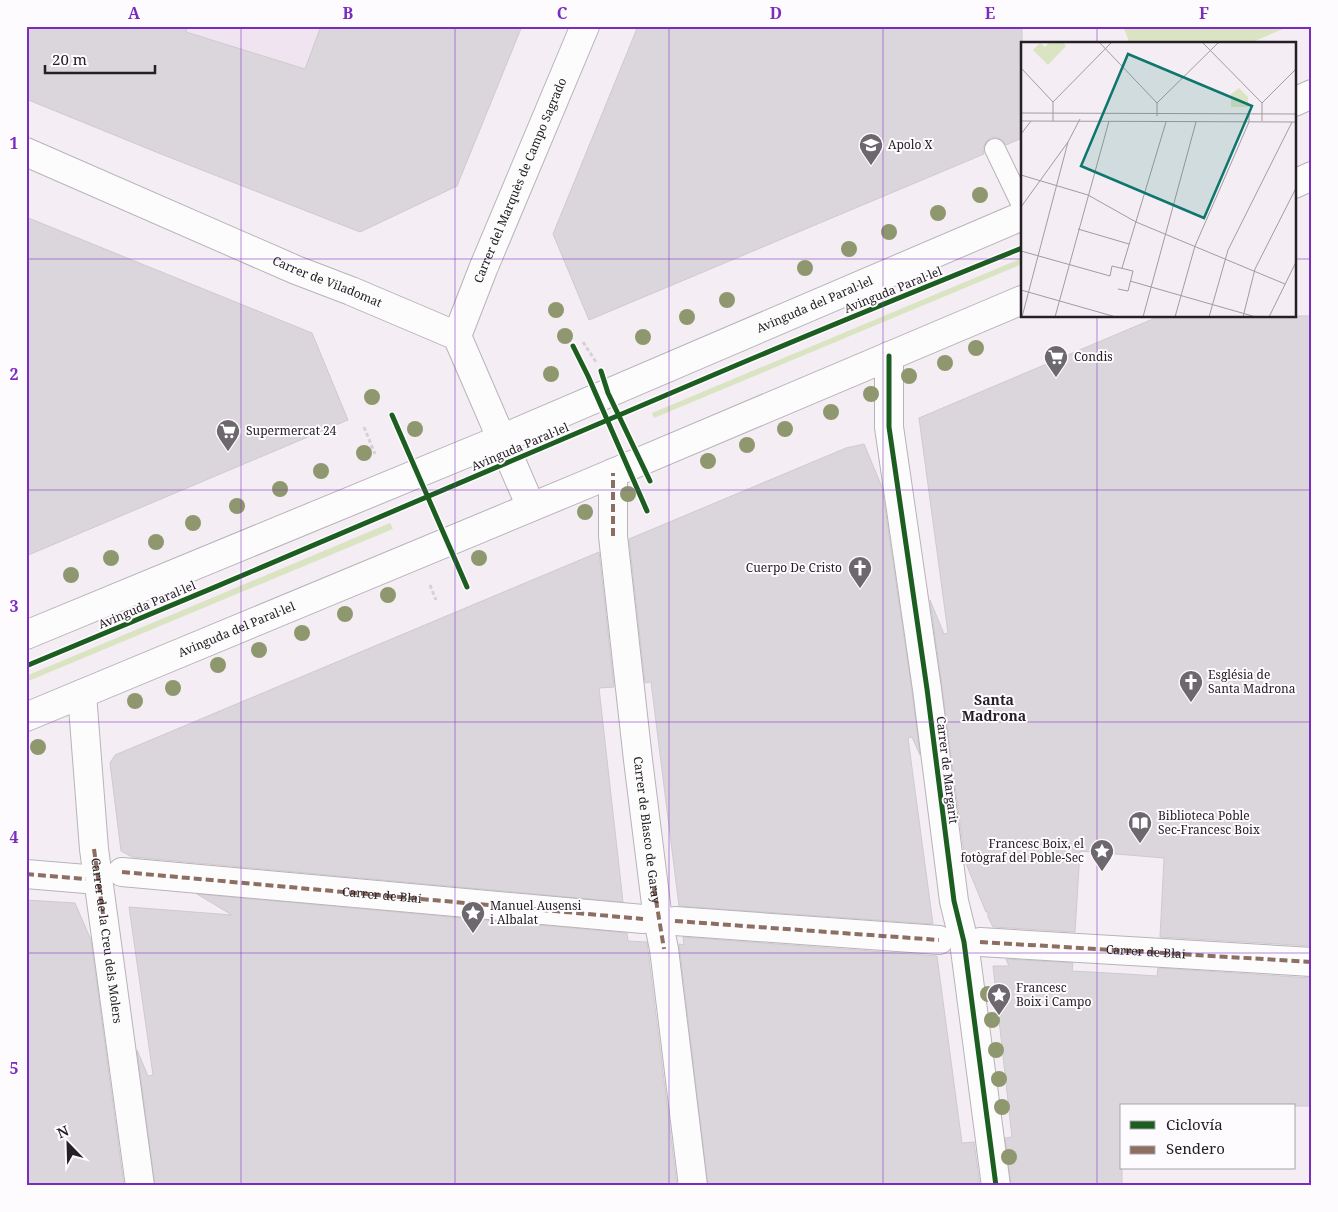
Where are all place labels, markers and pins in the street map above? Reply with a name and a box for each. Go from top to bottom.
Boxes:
school or university icon: Apolo X [858,132,884,166]
place label: Apolo X [888,136,933,153]
supermarket icon: Condis [1043,344,1069,378]
place label: Condis [1074,348,1113,365]
supermarket icon: Supermercat 24 [215,418,241,452]
place label: Supermercat 24 [246,422,337,439]
church icon: Cuerpo De Cristo [847,555,873,589]
place label: Cuerpo De Cristo [746,559,842,576]
place label: Església de Santa Madrona [1208,666,1296,697]
church icon: Església de Santa Madrona [1178,669,1204,703]
place label: Biblioteca Poble Sec-Francesc Boix [1158,807,1260,838]
library icon: Biblioteca Poble Sec-Francesc Boix [1127,810,1153,844]
place label: Francesc Boix, el fotògraf del Poble-Sec [960,835,1084,866]
place icon: Francesc Boix, el fotògraf del Poble-Sec [1089,838,1115,872]
place label: Manuel Ausensi i Albalat [490,897,581,928]
place icon: Manuel Ausensi i Albalat [460,900,486,934]
place label: Francesc Boix i Campo [1016,979,1091,1010]
place icon: Francesc Boix i Campo [986,982,1012,1016]

